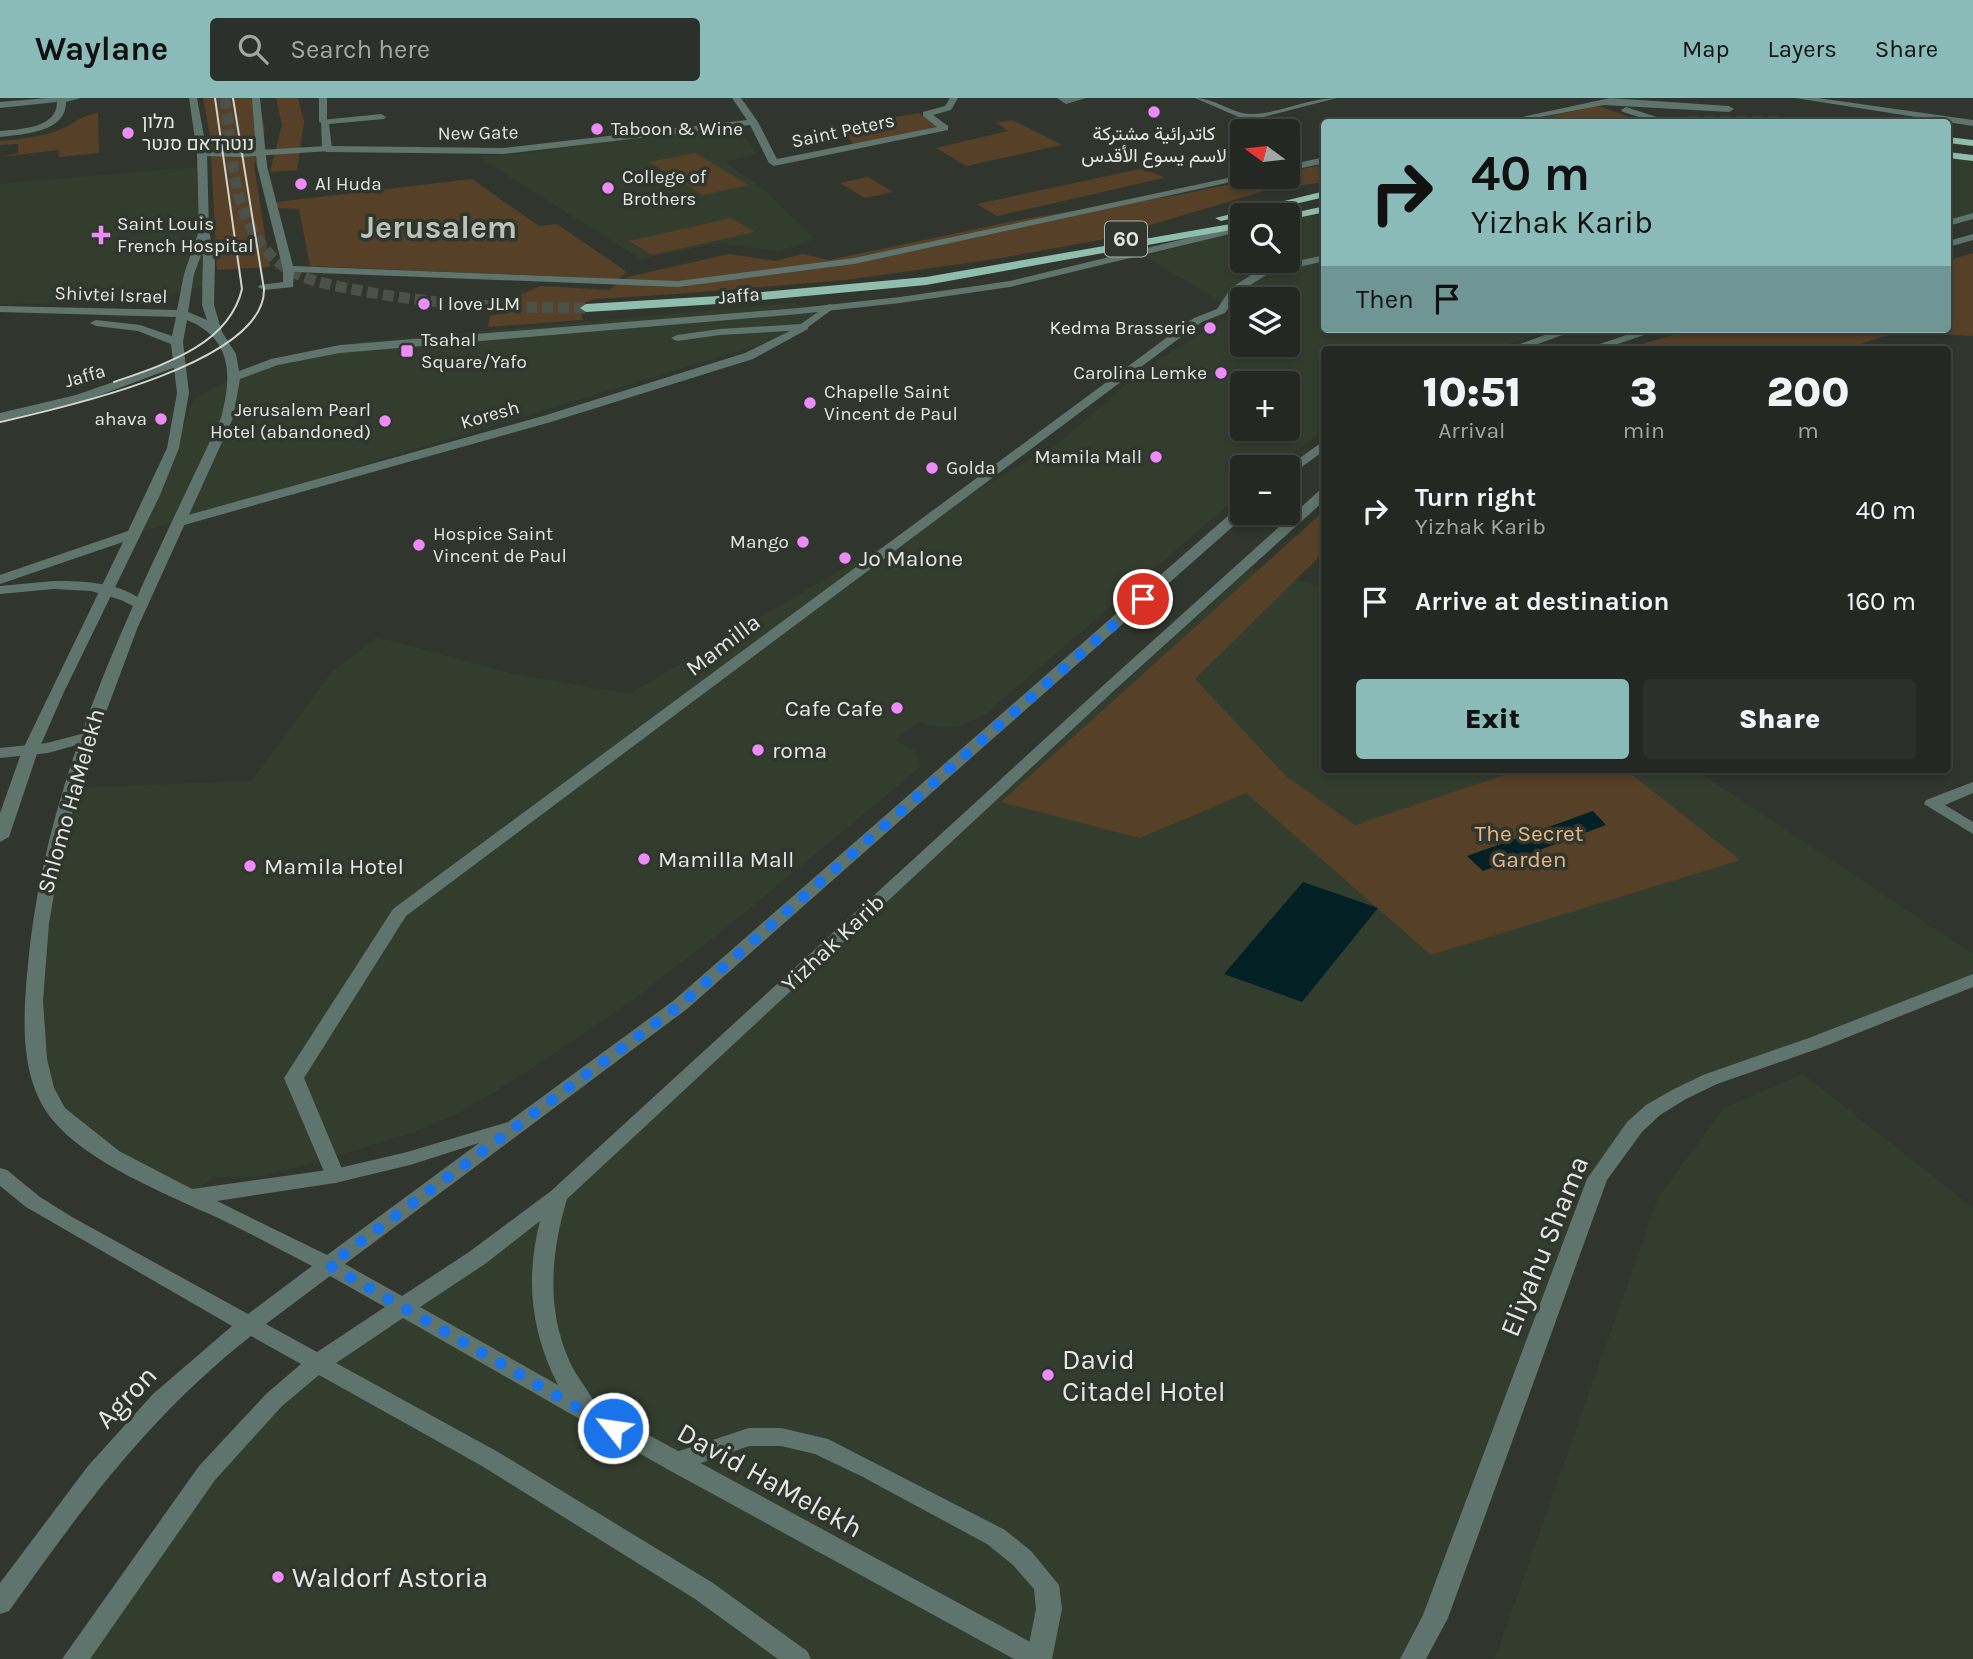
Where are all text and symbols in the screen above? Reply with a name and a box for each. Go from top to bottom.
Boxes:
search box [210,18,700,81]
text: Waylane [35,30,168,68]
icon: search [234,30,272,68]
text: Search here [290,34,430,65]
text: Map [1682,35,1730,63]
text: Layers [1768,35,1837,63]
text: Share [1875,35,1938,63]
marker: كاتدرائية مشتركة لاسم يسوع الأقدس [1146,104,1162,120]
street label: Saint Peters [789,109,897,153]
place label: מלון נוטרדאם סנטר [142,111,254,155]
place label: Taboon & Wine [611,118,743,140]
north arrow [1230,119,1300,189]
map controls [1230,119,1300,525]
street label: New Gate [437,121,519,145]
marker: Taboon & Wine [589,121,605,137]
place label: كاتدرائية مشتركة لاسم يسوع الأقدس [1081,123,1227,168]
marker: מלון נוטרדאם סנטר [120,125,136,141]
text: 40 m [1471,145,1590,202]
icon: right [1356,147,1447,238]
place label: College of Brothers [622,166,707,210]
place label: Al Huda [315,173,382,195]
marker: Al Huda [293,176,309,192]
marker: College of Brothers [600,180,616,196]
button: search [1230,203,1300,273]
text: Yizhak Karib [1471,204,1653,241]
district label: Jerusalem [361,209,517,246]
place label: Saint Louis French Hospital [117,213,254,257]
road number: 60 [1105,222,1147,256]
marker: Saint Louis French Hospital [91,225,111,245]
icon: arrive [1428,280,1466,318]
street label: Shivtei Israel [54,282,168,308]
street label: Jaffa [717,283,761,309]
text: Then [1356,284,1414,315]
button: layers [1230,287,1300,357]
place label: I love JLM [438,293,520,315]
marker: I love JLM [416,296,432,312]
place label: Kedma Brasserie [1050,317,1196,339]
marker: Kedma Brasserie [1202,320,1218,336]
place label: Tsahal Square/Yafo [421,329,527,373]
marker: Tsahal Square/Yafo [399,343,415,359]
street label: Jaffa [62,360,108,392]
place label: Carolina Lemke [1073,362,1207,384]
marker: Carolina Lemke [1213,365,1229,381]
text: 10:51 [1422,367,1521,417]
text: 3 [1630,367,1658,417]
text: 200 [1766,367,1850,417]
button: + [1230,371,1300,441]
place label: Chapelle Saint Vincent de Paul [824,381,958,425]
marker: Chapelle Saint Vincent de Paul [802,395,818,411]
street label: Koresh [458,396,522,434]
place label: Jerusalem Pearl Hotel (abandoned) [210,399,371,443]
place label: ahava [95,408,147,430]
marker: ahava [153,411,169,427]
marker: Jerusalem Pearl Hotel (abandoned) [377,413,393,429]
text: Arrival [1438,417,1506,444]
text: min [1623,417,1665,444]
text: m [1797,417,1819,444]
place label: Mamila Mall [1035,446,1142,468]
marker: Mamila Mall [1148,449,1164,465]
button: − [1230,455,1300,525]
place label: Golda [946,457,996,479]
marker: Golda [924,460,940,476]
text: Turn right [1415,482,1536,513]
icon: right [1356,492,1394,530]
text: 40 m [1856,495,1916,526]
text: Yizhak Karib [1415,513,1546,540]
place label: Hospice Saint Vincent de Paul [433,523,567,567]
place label: Mango [730,531,789,553]
marker: Mango [795,534,811,550]
marker: Hospice Saint Vincent de Paul [411,537,427,553]
place label: Jo Malone [859,545,963,572]
marker: Jo Malone [837,550,853,566]
pin [1113,569,1173,629]
icon: arrive [1124,580,1162,618]
icon: arrive [1356,583,1394,621]
text: Arrive at destination [1415,586,1669,617]
text: 160 m [1847,586,1916,617]
street label: Mamilla [681,608,765,682]
button: Exit [1356,679,1629,759]
button: Share [1643,679,1916,759]
place label: Cafe Cafe [785,695,883,722]
marker: Cafe Cafe [889,700,905,716]
street label: Shlomo HaMelekh [32,706,110,896]
place label: roma [772,737,827,764]
marker: roma [750,742,766,758]
park label: The Secret Garden [1474,820,1584,873]
place label: Mamilla Mall [658,846,795,873]
marker: Mamilla Mall [636,851,652,867]
place label: Mamila Hotel [264,853,404,880]
marker: Mamila Hotel [242,858,258,874]
street label: Yizhak Karib [776,889,890,997]
street label: Eliyahu Shama [1493,1151,1595,1341]
place label: David Citadel Hotel [1062,1343,1226,1408]
street label: Agron [88,1359,164,1435]
marker: David Citadel Hotel [1040,1367,1056,1383]
position arrow [576,1391,650,1465]
street label: David HaMelekh [672,1415,868,1545]
place label: Waldorf Astoria [292,1561,488,1594]
marker: Waldorf Astoria [270,1569,286,1585]

